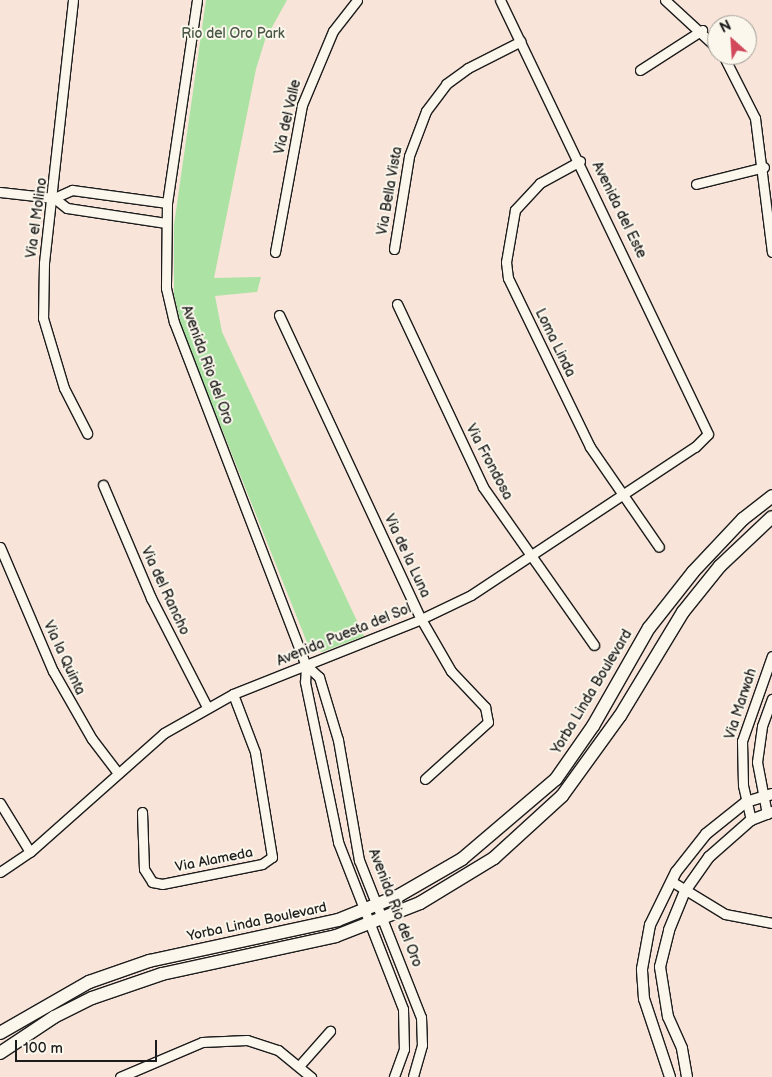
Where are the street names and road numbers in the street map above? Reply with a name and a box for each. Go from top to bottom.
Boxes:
street label: Via del Valle [271,78,305,156]
street label: Via Bella Vista [374,145,406,237]
street label: Avenida del Este [588,159,650,261]
street label: Via el Molino [23,177,51,259]
street label: Avenida Rio del Oro [178,303,236,427]
street label: Loma Linda [531,306,579,380]
street label: Via Frondosa [462,421,516,503]
street label: Via de la Luna [380,512,434,600]
street label: Via del Rancho [137,544,193,638]
street label: Avenida Puesta del Sol [274,600,414,670]
street label: Via la Quinta [39,618,89,698]
street label: Yorba Linda Boulevard [548,627,636,757]
street label: Via Marwah [722,666,760,742]
street label: Via Alameda [174,844,254,876]
street label: Avenida Rio del Oro [365,846,425,970]
street label: Yorba Linda Boulevard [186,899,328,945]

